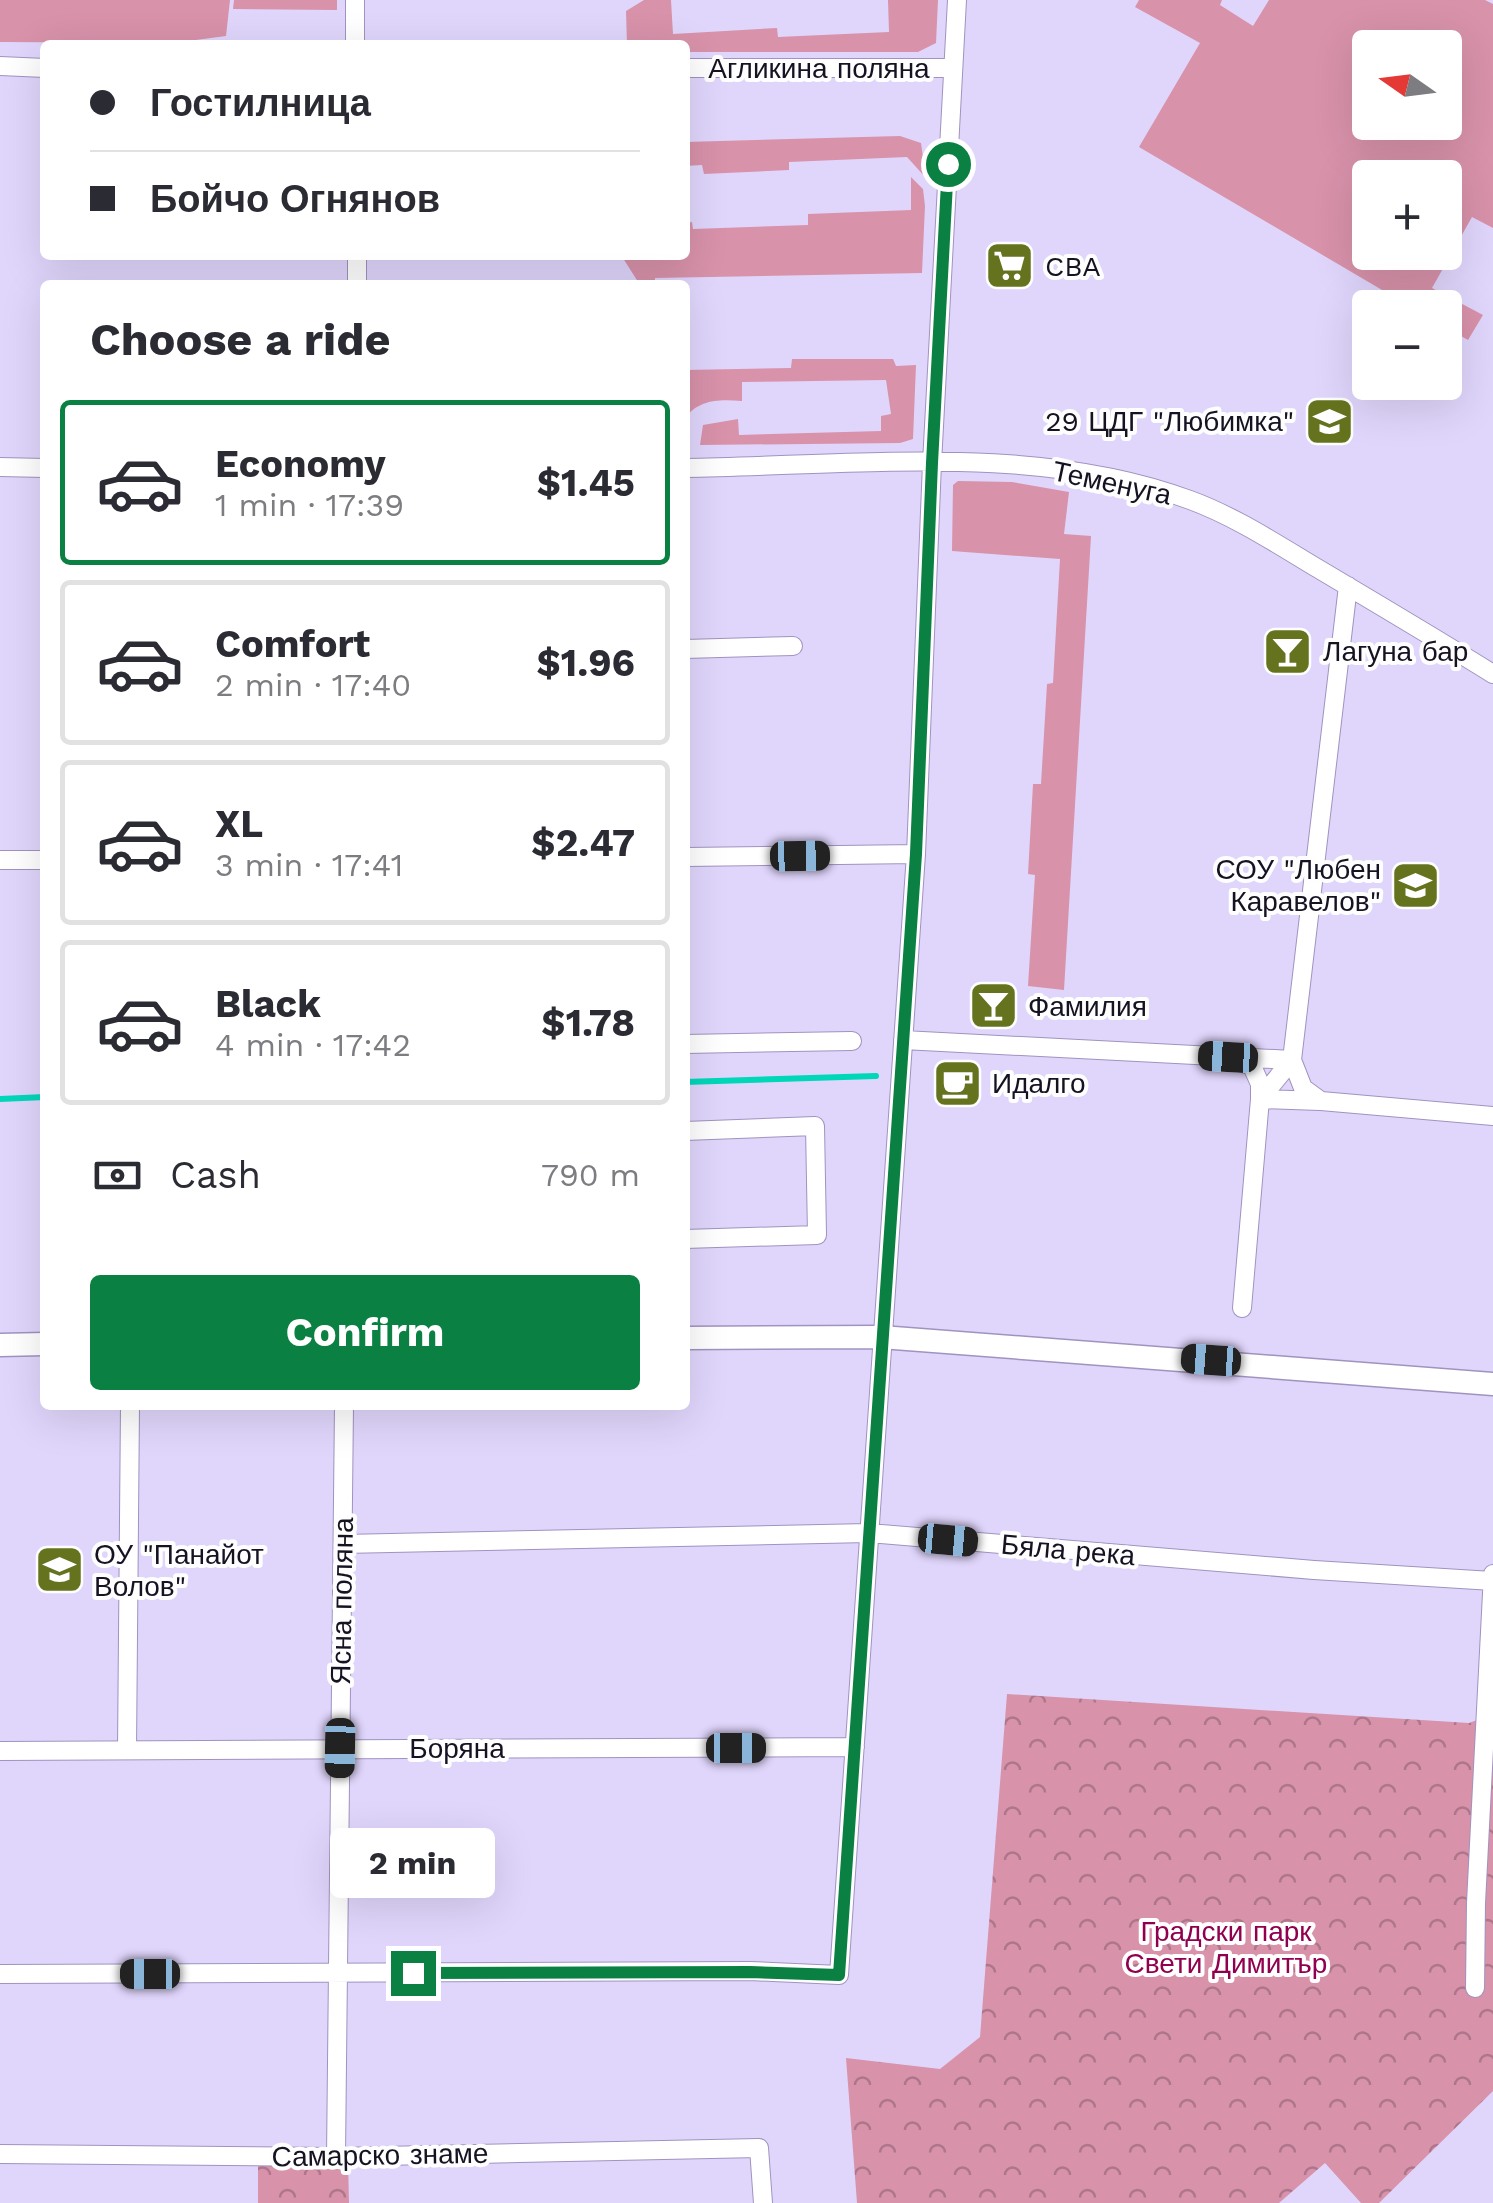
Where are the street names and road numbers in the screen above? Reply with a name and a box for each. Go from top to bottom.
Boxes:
street label: Агликина поляна [708,52,930,85]
street label: Теменуга [1050,454,1175,512]
street label: Ясна поляна [324,1517,360,1685]
street label: Бяла река [1000,1528,1137,1572]
street label: Боряна [409,1732,505,1765]
street label: Самарско знаме [271,2137,489,2173]

